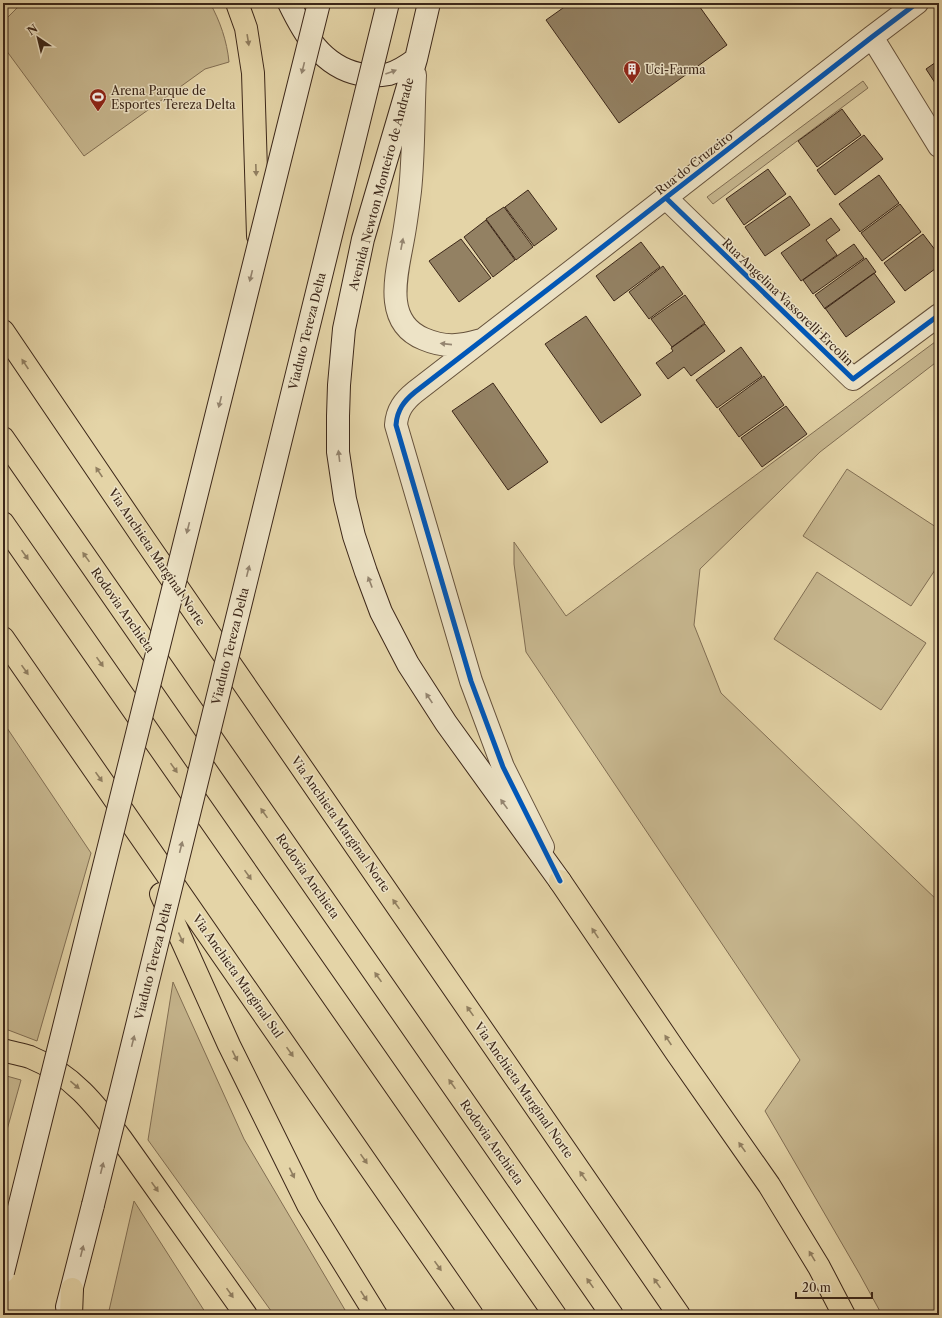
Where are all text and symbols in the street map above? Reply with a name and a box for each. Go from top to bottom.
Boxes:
north arrow [18,18,58,58]
text: N [24,21,41,38]
one-way arrow [245,34,251,46]
building icon: Uci-Farma [622,59,642,84]
one-way arrow [299,62,305,74]
place label: Uci-Farma [645,62,706,77]
one-way arrow [386,69,398,75]
street label: Avenida Newton Monteiro de Andrade [345,76,417,293]
place label: Arena Parque de Esportes Tereza Delta [110,83,236,112]
sports icon: Arena Parque de Esportes Tereza Delta [88,87,108,112]
street label: Rua do Cruzeiro [652,128,736,198]
one-way arrow [253,164,259,177]
street label: Rua Angelina Vassorelli Ercolin [719,235,857,369]
one-way arrow [399,238,405,250]
one-way arrow [248,270,254,282]
street label: Viaduto Tereza Delta [285,270,329,392]
one-way arrow [440,341,452,348]
one-way arrow [22,358,29,370]
one-way arrow [216,396,222,408]
one-way arrow [336,450,342,462]
one-way arrow [95,466,103,477]
street label: Via Anchieta Marginal Norte [105,485,209,629]
one-way arrow [185,522,191,534]
one-way arrow [21,550,29,560]
one-way arrow [82,552,90,562]
street label: Rodovia Anchieta [88,565,158,656]
one-way arrow [246,565,252,577]
one-way arrow [366,576,372,588]
street label: Viaduto Tereza Delta [208,585,252,707]
one-way arrow [96,656,104,667]
one-way arrow [21,665,29,675]
one-way arrow [425,692,433,703]
street label: Via Anchieta Marginal Norte [288,752,394,895]
one-way arrow [170,763,178,774]
one-way arrow [95,772,103,782]
one-way arrow [500,798,508,809]
one-way arrow [260,808,268,818]
street label: Rodovia Anchieta [273,831,343,922]
one-way arrow [178,841,184,853]
one-way arrow [244,870,252,880]
one-way arrow [392,899,400,909]
street label: Viaduto Tereza Delta [131,900,175,1022]
street label: Via Anchieta Marginal Sul [189,910,287,1041]
one-way arrow [591,927,599,938]
one-way arrow [178,932,184,944]
one-way arrow [374,972,382,983]
one-way arrow [466,1006,474,1016]
street label: Via Anchieta Marginal Norte [471,1018,577,1161]
one-way arrow [130,1035,136,1047]
one-way arrow [664,1035,672,1045]
one-way arrow [286,1047,294,1058]
one-way arrow [232,1051,238,1062]
one-way arrow [448,1079,456,1089]
one-way arrow [70,1081,80,1090]
street label: Rodovia Anchieta [457,1097,527,1188]
one-way arrow [738,1142,746,1152]
one-way arrow [360,1154,368,1165]
one-way arrow [99,1161,105,1173]
one-way arrow [289,1167,295,1179]
one-way arrow [579,1171,587,1181]
one-way arrow [151,1182,159,1192]
one-way arrow [79,1245,85,1257]
one-way arrow [809,1250,816,1262]
one-way arrow [434,1261,442,1271]
scale bar [796,1274,872,1300]
one-way arrow [586,1278,594,1288]
one-way arrow [653,1278,661,1288]
text: 20 m [802,1280,831,1295]
one-way arrow [226,1288,234,1298]
one-way arrow [360,1291,368,1302]

